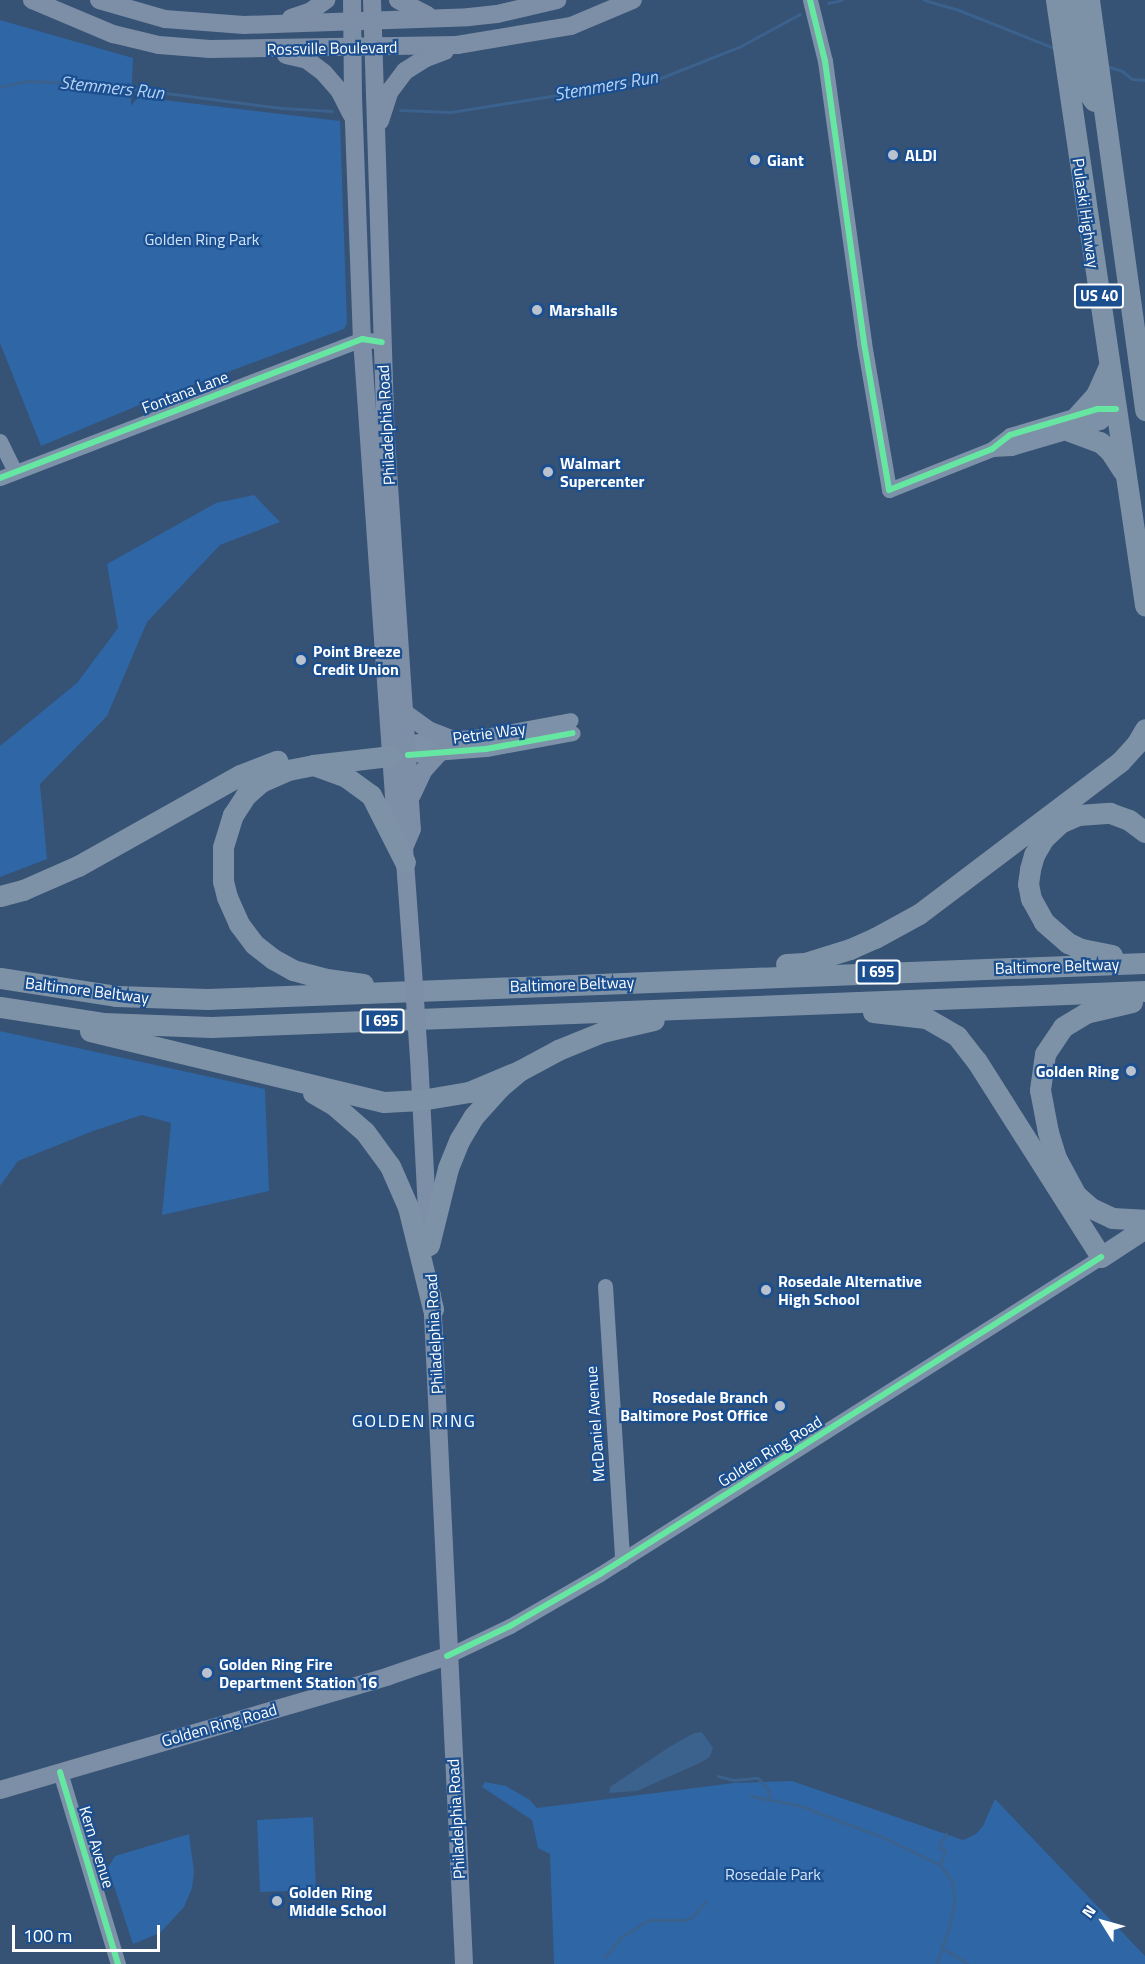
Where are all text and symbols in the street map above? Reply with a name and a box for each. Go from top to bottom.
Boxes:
street label: Rossville Boulevard [266,37,398,59]
water label: Stemmers Run [553,66,659,106]
water label: Stemmers Run [59,72,165,104]
place label: ALDI [905,145,937,165]
marker: ALDI [886,148,900,162]
place label: Giant [767,150,804,170]
marker: Giant [748,153,762,167]
street label: Pulaski Highway [1069,157,1103,269]
park label: Golden Ring Park [145,229,259,249]
road number: US 40 [1074,284,1124,308]
place label: Marshalls [549,300,618,320]
marker: Marshalls [530,303,544,317]
street label: Philadelphia Road [373,364,399,486]
street label: Fontana Lane [139,367,231,417]
place label: Walmart Supercenter [560,453,644,491]
marker: Walmart Supercenter [541,465,555,479]
place label: Point Breeze Credit Union [313,641,401,679]
marker: Point Breeze Credit Union [294,653,308,667]
street label: Petrie Way [451,718,527,748]
street label: Baltimore Beltway [994,954,1120,978]
road number: I 695 [856,960,900,984]
street label: Baltimore Beltway [509,972,635,996]
street label: Baltimore Beltway [24,973,150,1007]
road number: I 695 [360,1009,404,1033]
place label: Golden Ring [1036,1061,1119,1081]
marker: Golden Ring [1124,1064,1138,1078]
place label: Rosedale Alternative High School [778,1271,922,1309]
street label: Philadelphia Road [421,1273,447,1395]
marker: Rosedale Alternative High School [759,1283,773,1297]
street label: McDaniel Avenue [581,1365,609,1483]
place label: Rosedale Branch Baltimore Post Office [620,1387,768,1425]
marker: Rosedale Branch Baltimore Post Office [773,1399,787,1413]
district label: GOLDEN RING [352,1410,476,1432]
street label: Golden Ring Road [714,1411,826,1491]
place label: Golden Ring Fire Department Station 16 [219,1654,377,1692]
marker: Golden Ring Fire Department Station 16 [200,1666,214,1680]
street label: Golden Ring Road [159,1699,279,1751]
street label: Philadelphia Road [443,1758,469,1880]
street label: Kern Avenue [75,1804,119,1890]
park label: Rosedale Park [725,1864,821,1884]
place label: Golden Ring Middle School [289,1882,386,1920]
north arrow [1073,1892,1133,1952]
marker: Golden Ring Middle School [270,1894,284,1908]
text: N [1076,1900,1102,1923]
scale bar [15,1913,164,1951]
text: 100 m [23,1922,72,1949]

